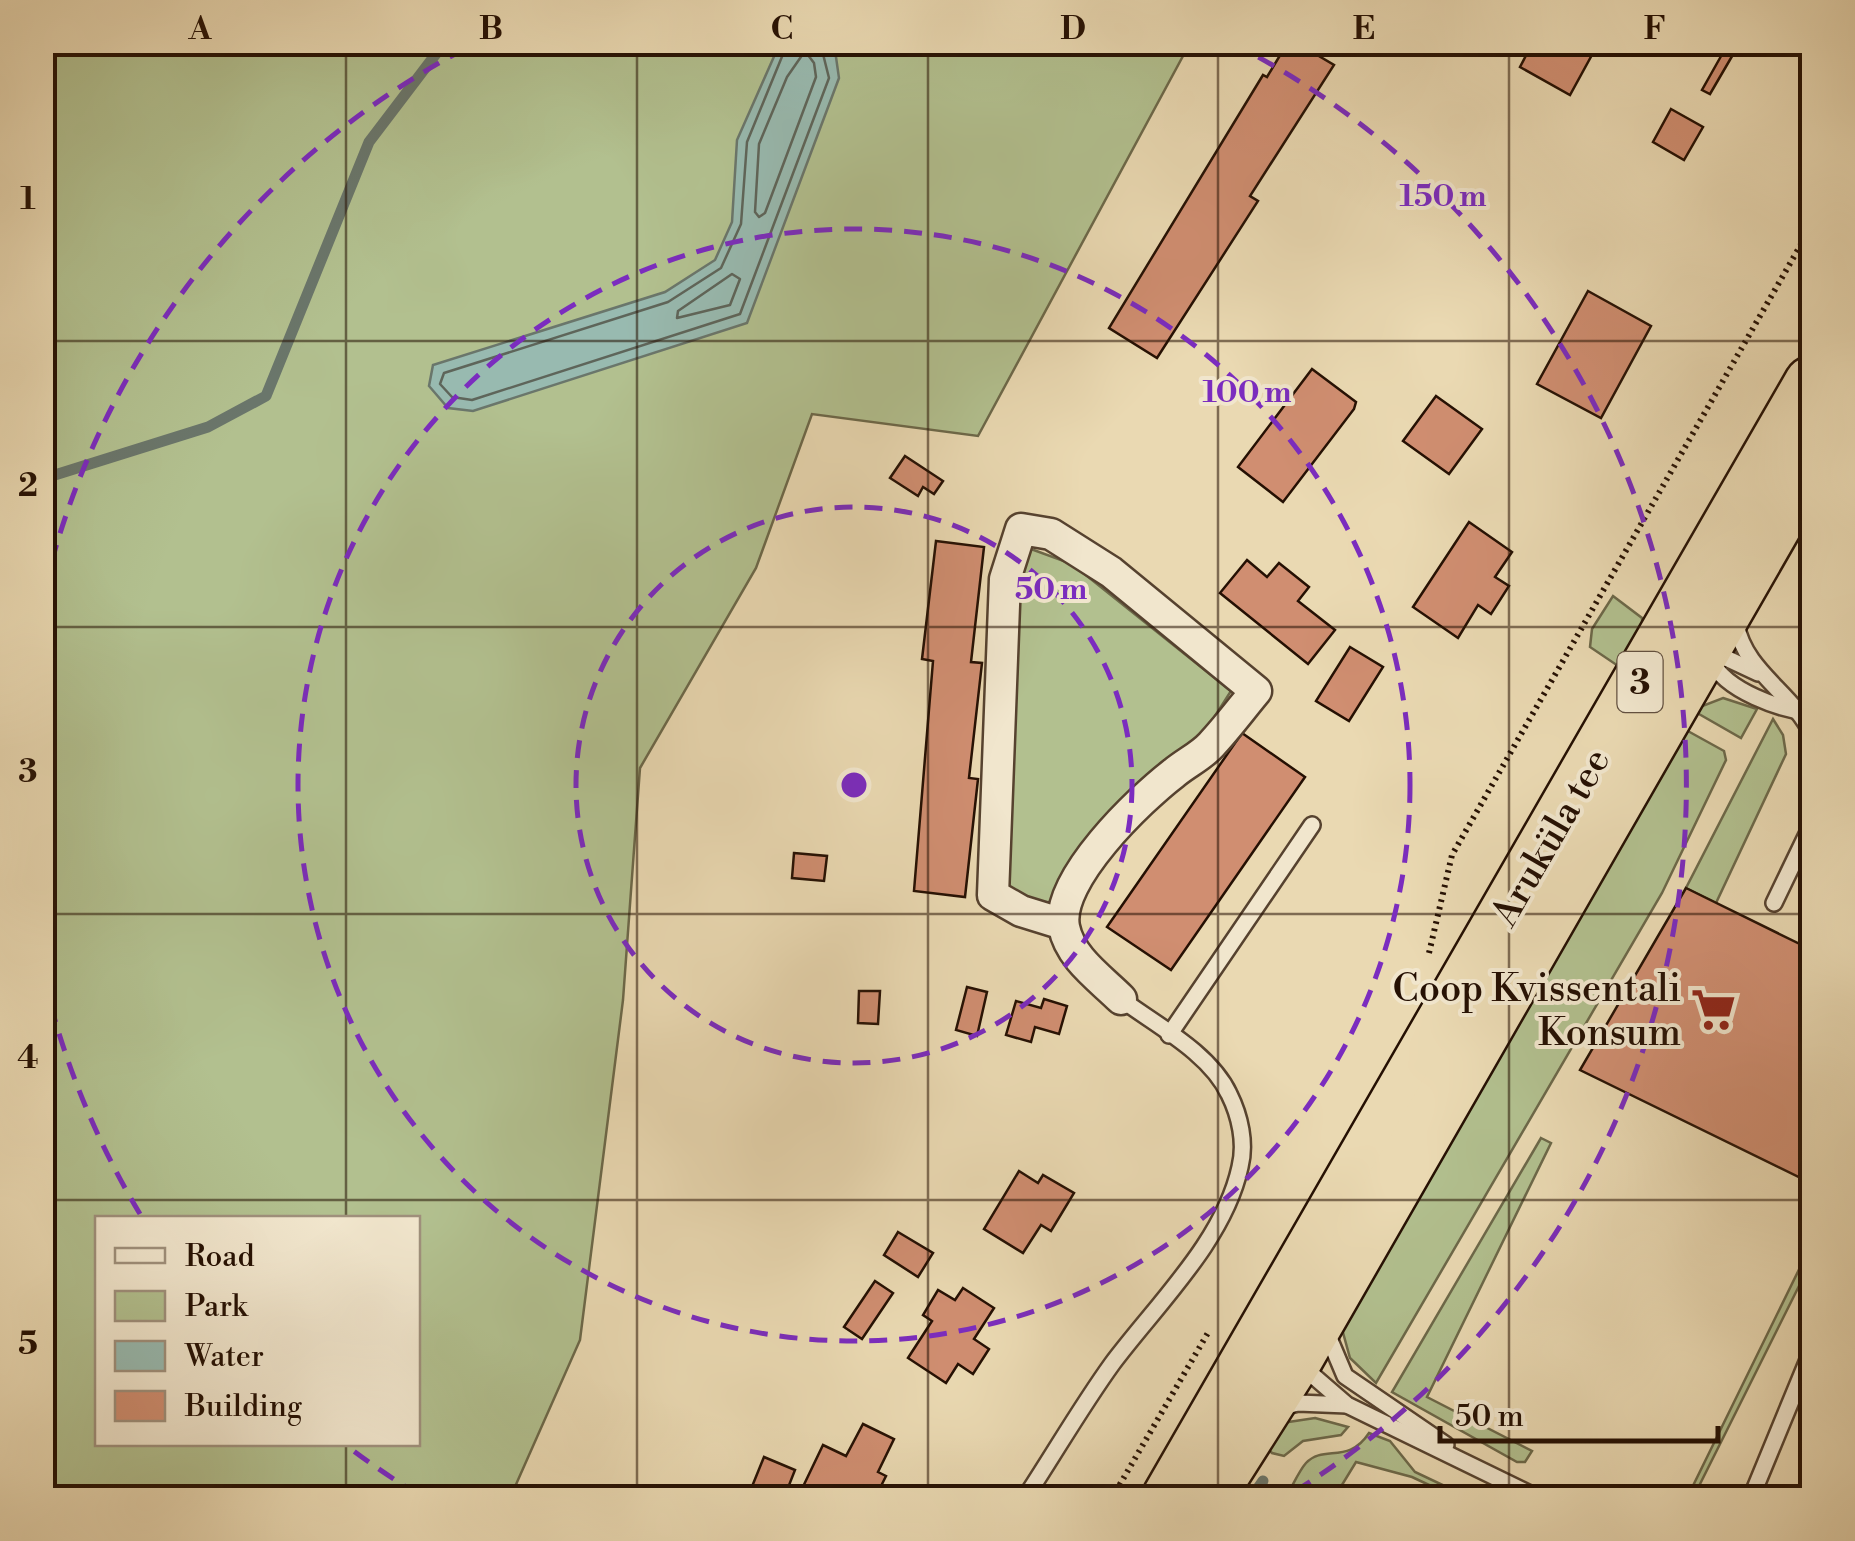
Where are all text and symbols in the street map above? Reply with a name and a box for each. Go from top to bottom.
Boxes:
text: A [188,9,213,49]
text: B [479,9,503,49]
text: C [771,9,793,49]
text: D [1060,9,1086,49]
text: E [1353,9,1375,49]
text: F [1644,9,1666,49]
text: 150 m [1400,178,1486,216]
text: 1 [20,179,36,219]
text: 100 m [1202,374,1292,412]
text: 2 [18,466,38,506]
text: 50 m [1015,571,1087,609]
road number: 3 [1618,652,1662,712]
street label: Aruküla tee [1481,740,1621,936]
text: 3 [18,752,38,792]
centre of rings [836,767,872,803]
place label: Coop Kvissentali Konsum [1393,966,1681,1057]
supermarket icon: Coop Kvissentali Konsum [1690,986,1738,1034]
text: 4 [17,1038,39,1078]
legend [95,1216,420,1446]
text: Road [185,1238,255,1276]
text: Park [185,1288,249,1326]
text: 5 [18,1324,38,1364]
text: Water [184,1338,264,1376]
scale bar [1440,1381,1718,1443]
text: Building [184,1388,303,1426]
text: 50 m [1455,1398,1524,1436]

